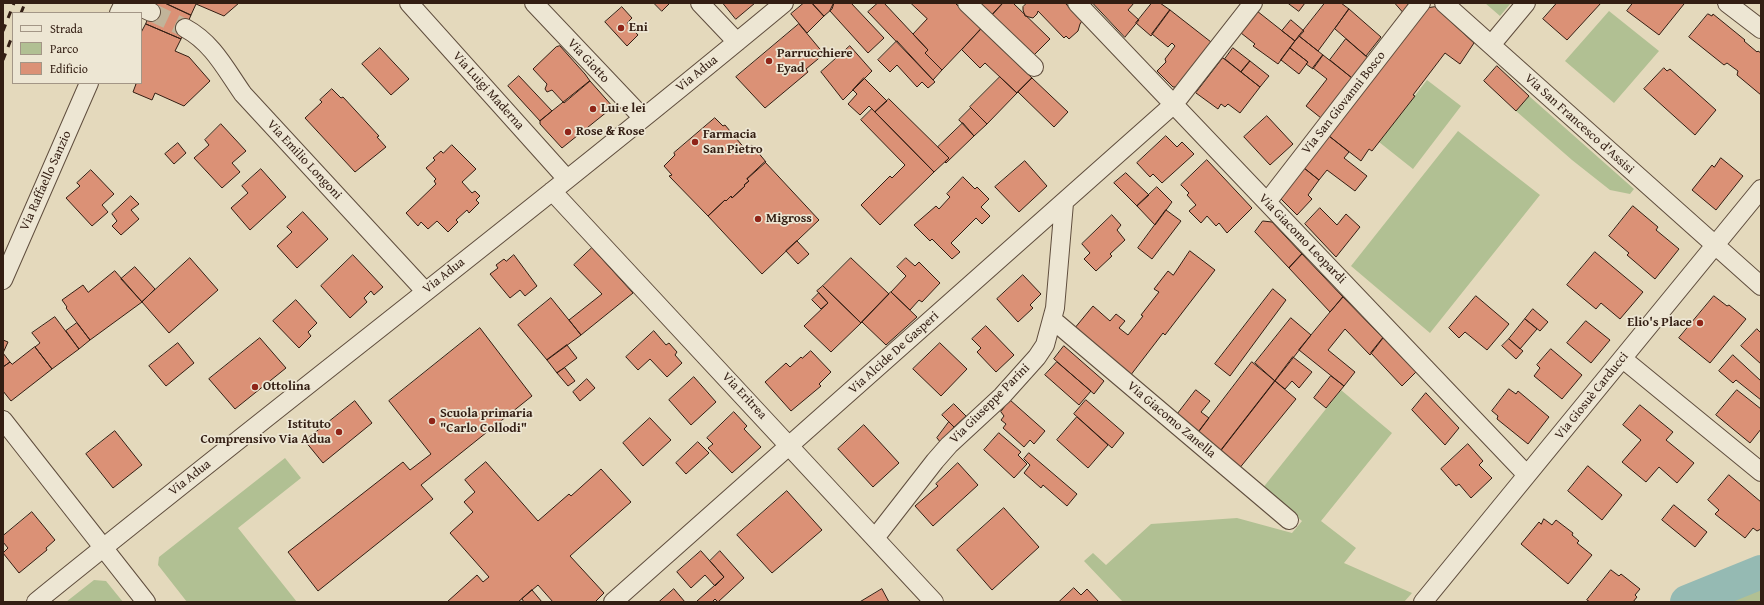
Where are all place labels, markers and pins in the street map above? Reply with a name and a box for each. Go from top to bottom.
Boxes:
place label: Eni [629,20,648,36]
marker: Eni [616,23,626,33]
place label: Parrucchiere Eyad [777,46,853,77]
marker: Parrucchiere Eyad [764,56,774,66]
place label: Lui e lei [601,101,646,117]
marker: Lui e lei [588,104,598,114]
place label: Rose & Rose [576,124,645,140]
marker: Rose & Rose [563,127,573,137]
place label: Farmacia San Pietro [703,127,763,158]
marker: Farmacia San Pietro [690,137,700,147]
place label: Migross [766,211,812,227]
marker: Migross [753,214,763,224]
place label: Elio's Place [1627,315,1692,331]
marker: Elio's Place [1695,318,1705,328]
place label: Ottolina [263,379,310,395]
marker: Ottolina [250,382,260,392]
place label: Scuola primaria "Carlo Collodi" [440,406,533,437]
marker: Scuola primaria "Carlo Collodi" [427,416,437,426]
place label: Istituto Comprensivo Via Adua [200,417,331,448]
marker: Istituto Comprensivo Via Adua [334,427,344,437]

